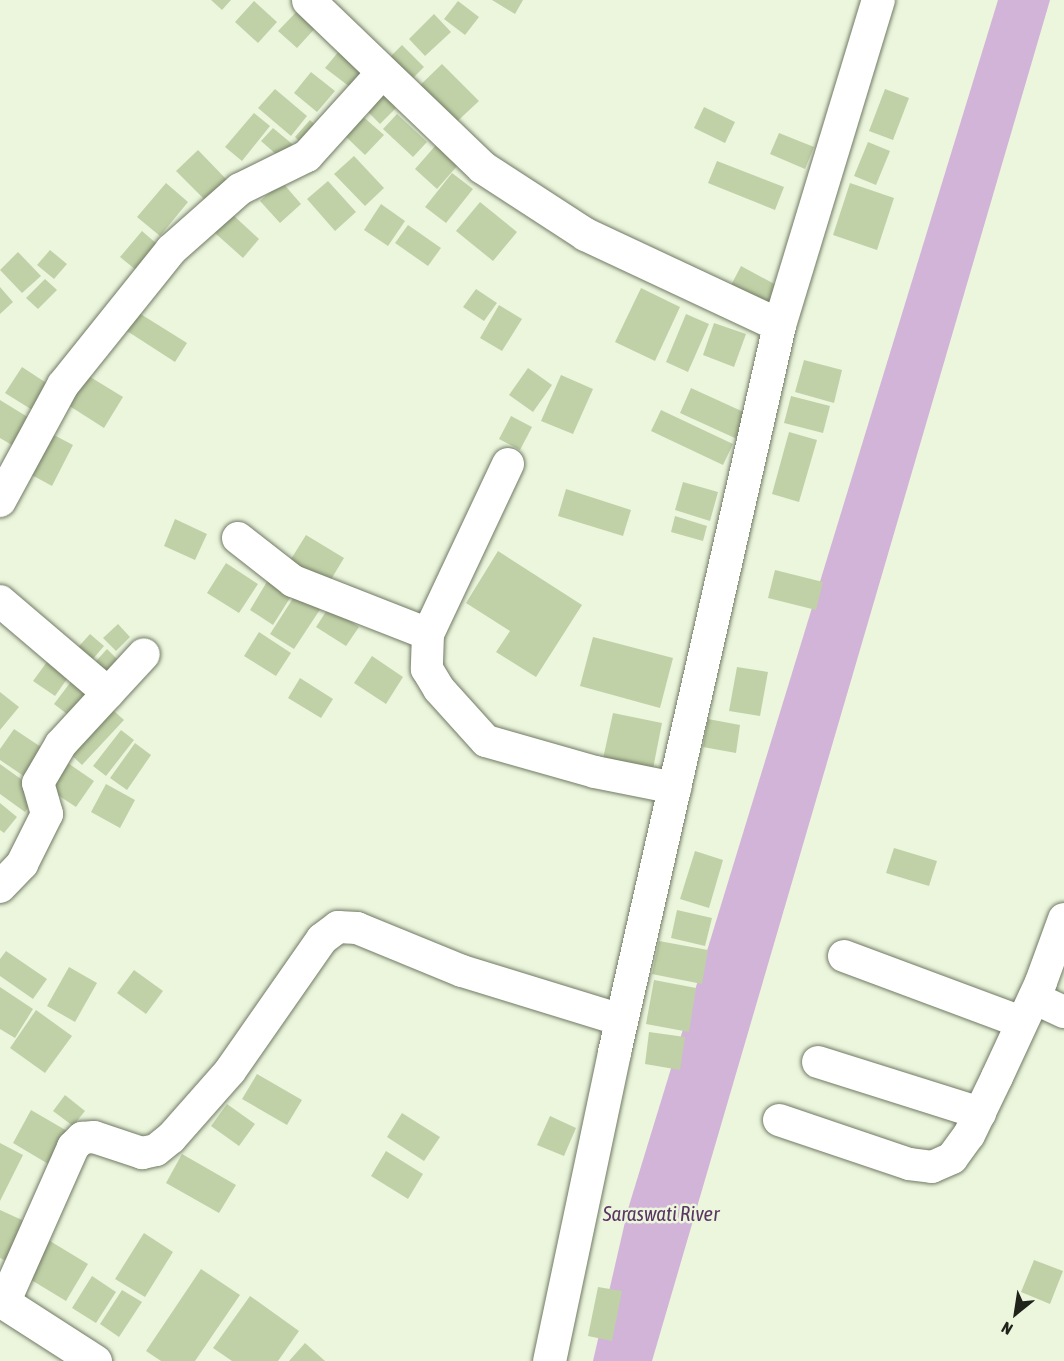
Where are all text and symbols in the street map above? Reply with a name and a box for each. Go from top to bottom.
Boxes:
water label: Saraswati River [603,1200,719,1226]
north arrow [986,1283,1046,1343]
text: N [998,1318,1016,1339]

